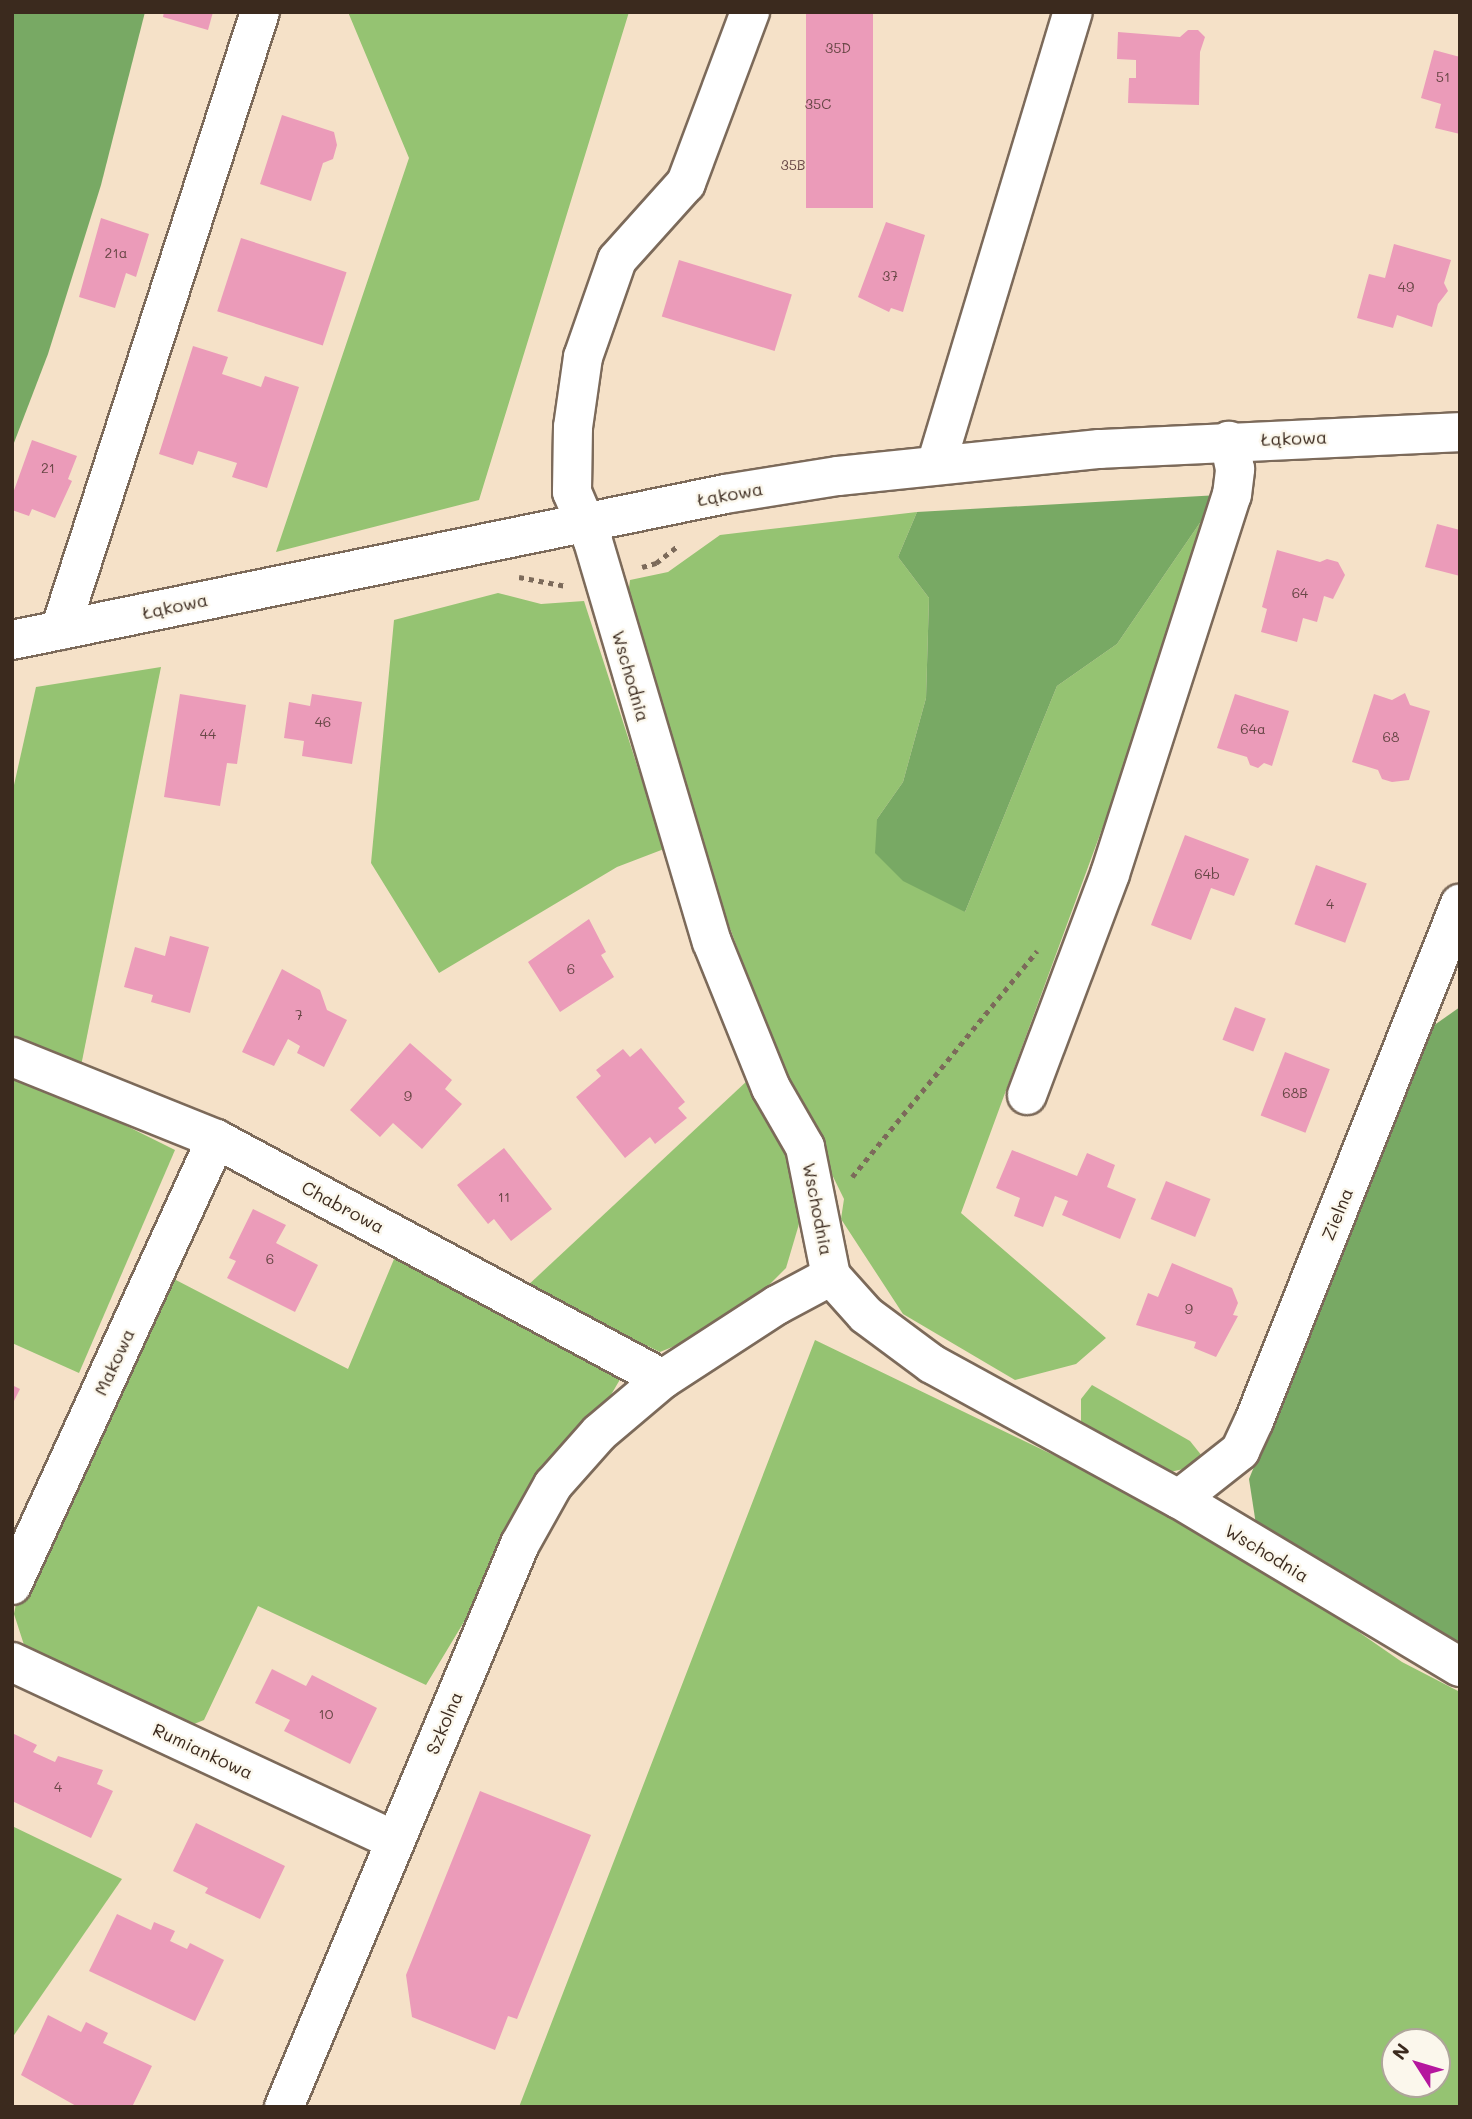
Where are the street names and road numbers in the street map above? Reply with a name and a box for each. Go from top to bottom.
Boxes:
street label: Łąkowa [1261,426,1327,450]
street label: Łąkowa [696,478,764,510]
street label: Łąkowa [140,589,210,623]
street label: Wschodnia [608,628,654,724]
street label: Wschodnia [798,1161,838,1257]
street label: Chabrowa [298,1176,388,1238]
street label: Zielna [1317,1185,1357,1243]
street label: Makowa [89,1325,139,1399]
street label: Wschodnia [1221,1520,1313,1586]
street label: Szkolna [421,1688,467,1758]
street label: Rumiankowa [150,1718,256,1784]

